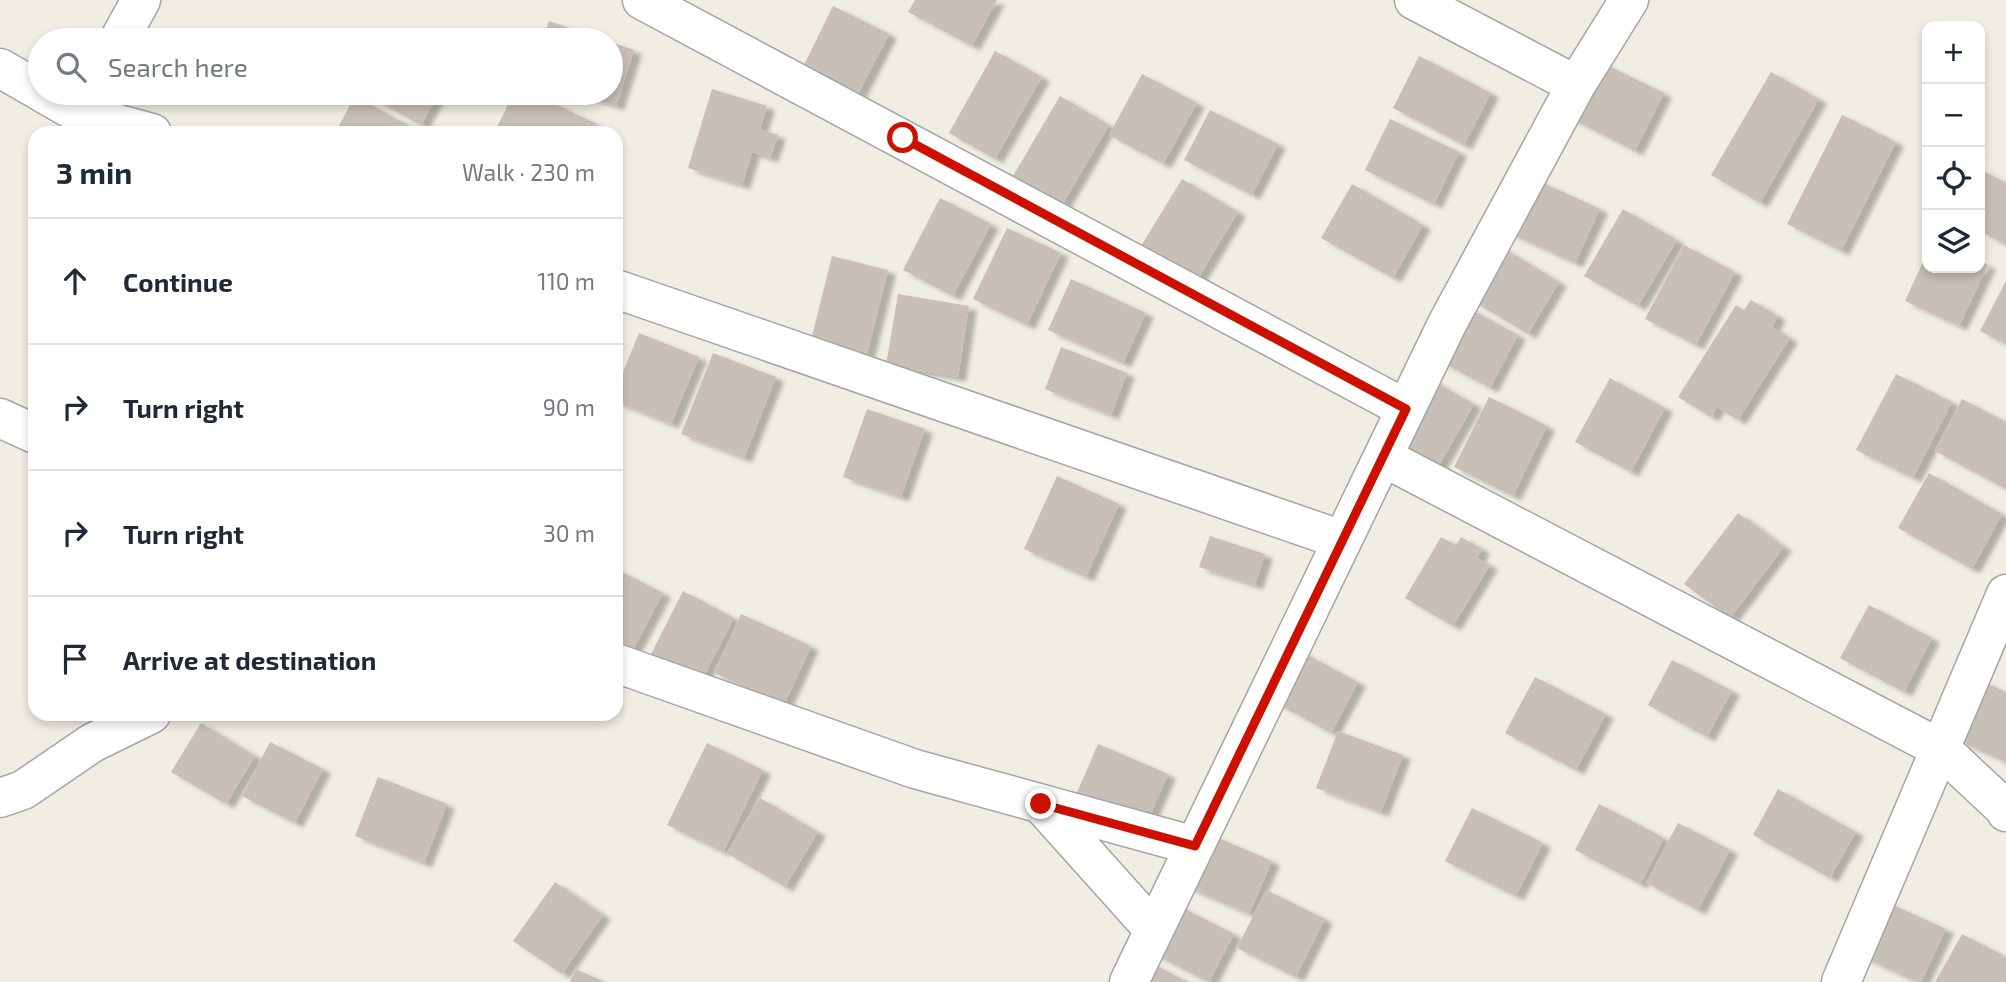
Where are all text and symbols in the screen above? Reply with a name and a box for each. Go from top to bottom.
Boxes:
map controls [1922,21,1985,273]
button: + [1922,21,1985,84]
search box [28,28,623,105]
icon: search [52,48,90,86]
text: Search here [108,51,248,82]
button: − [1922,84,1985,147]
route start [887,122,918,153]
button: locate [1922,147,1985,210]
text: 3 min [56,154,132,190]
text: Walk · 230 m [462,158,595,186]
button: layers [1922,210,1985,273]
icon: ahead [56,262,94,300]
text: Continue [123,266,233,297]
text: 110 m [538,267,595,295]
icon: right [56,388,94,426]
text: Turn right [123,392,244,423]
text: 90 m [543,393,595,421]
icon: right [56,514,94,552]
text: Turn right [123,518,244,549]
text: 30 m [543,519,595,547]
icon: arrive [56,640,94,678]
text: Arrive at destination [123,644,376,675]
route end [1025,788,1056,819]

